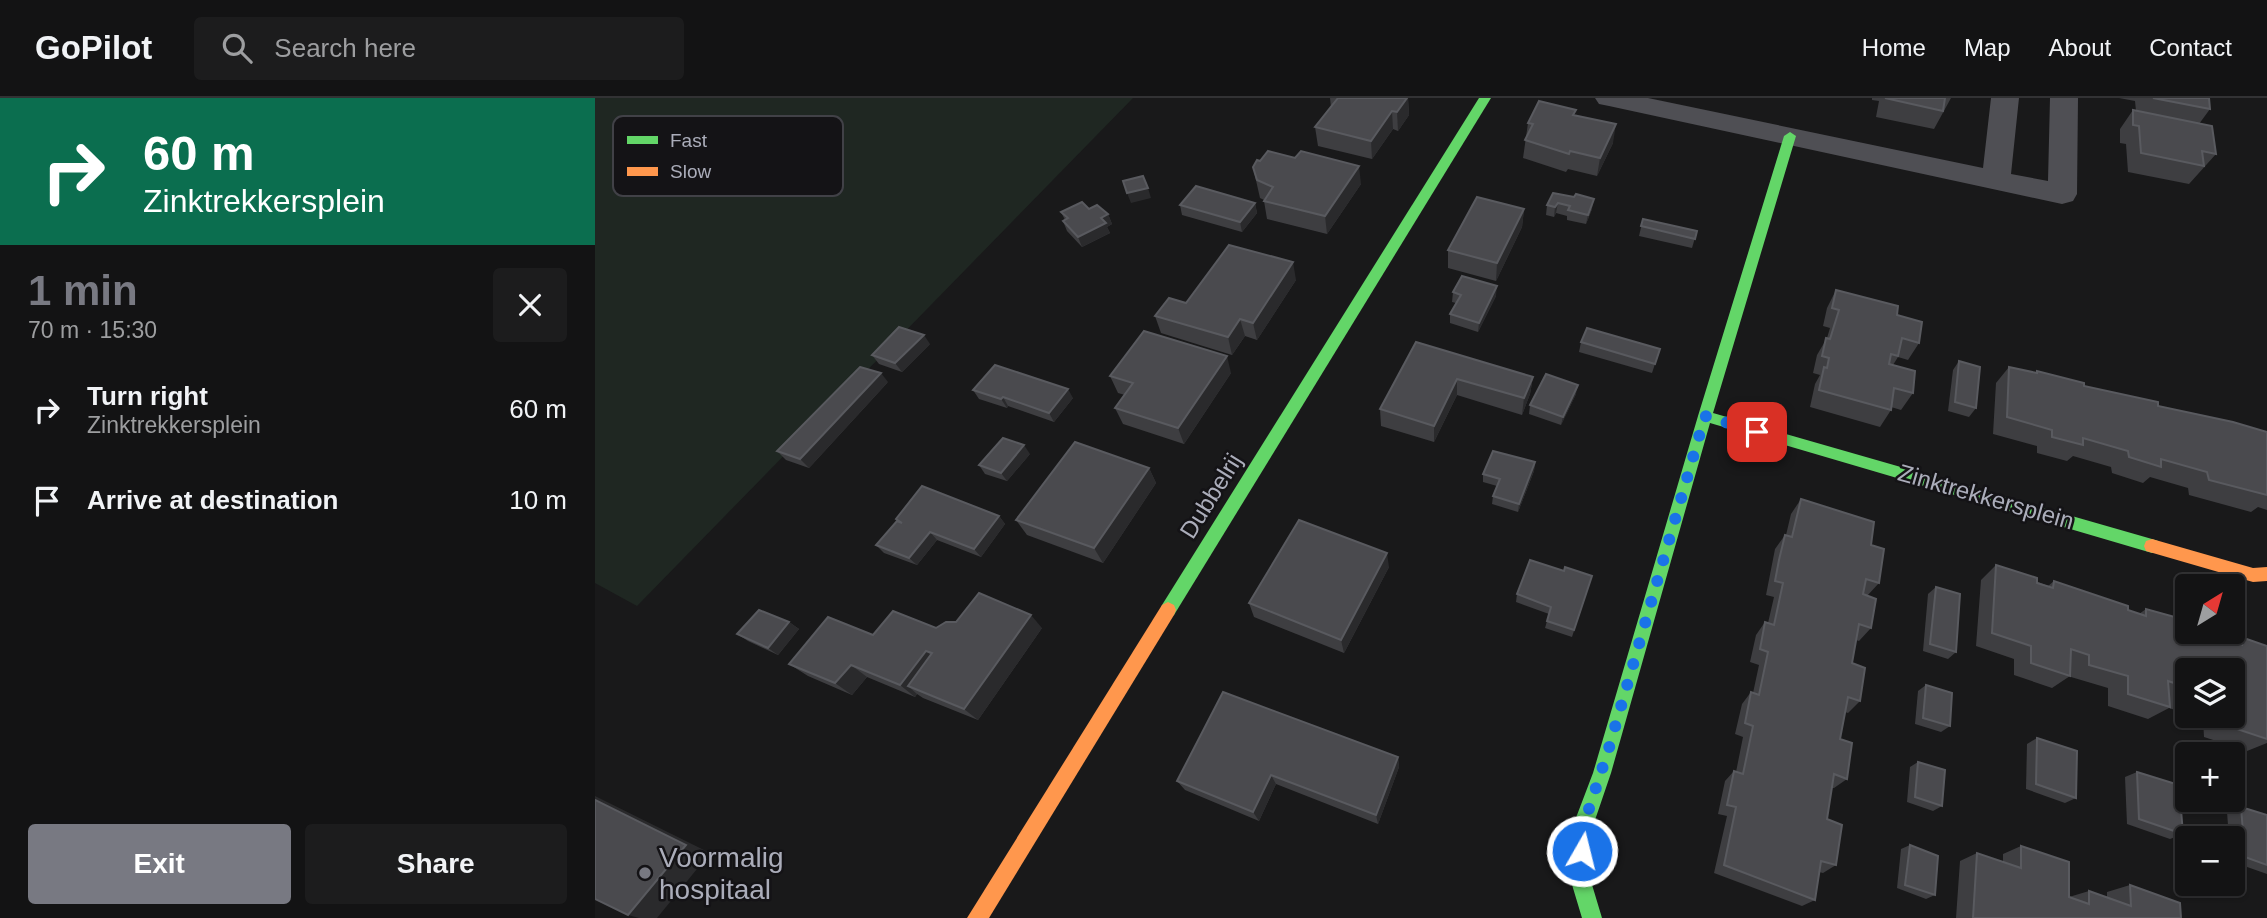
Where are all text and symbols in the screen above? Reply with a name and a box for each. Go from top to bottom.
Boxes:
search box [194,17,684,80]
text: GoPilot [35,29,152,66]
icon: search [218,29,256,67]
text: Search here [274,33,416,63]
text: Home [1862,34,1926,61]
text: Map [1964,34,2011,61]
text: About [2049,34,2111,61]
text: Contact [2149,34,2232,61]
legend [613,116,843,196]
icon: right [28,126,119,217]
text: 60 m [143,126,255,180]
text: Fast [670,130,708,151]
text: Slow [670,161,711,182]
text: Zinktrekkersplein [143,183,385,219]
text: 1 min [28,267,138,314]
button: close [493,268,567,342]
text: 70 m · 15:30 [28,317,157,343]
text: Turn right [87,381,208,411]
icon: right [28,391,66,429]
text: 60 m [509,394,567,424]
pin [1727,402,1787,462]
text: Zinktrekkersplein [87,412,261,438]
icon: arrive [1738,413,1776,451]
street label: Dubbelrij [1174,448,1247,543]
street label: Zinktrekkersplein [1895,459,2077,534]
icon: arrive [28,482,66,520]
text: Arrive at destination [87,485,338,515]
text: 10 m [509,485,567,515]
north arrow [2175,574,2245,644]
map controls [2175,574,2245,896]
button: layers [2175,658,2245,728]
button: + [2175,742,2245,812]
position arrow [1545,814,1619,888]
button: Exit [28,824,291,904]
button: Share [305,824,567,904]
button: − [2175,826,2245,896]
place label: Voormalig hospitaal [659,842,784,905]
marker: Voormalig hospitaal [637,865,653,881]

